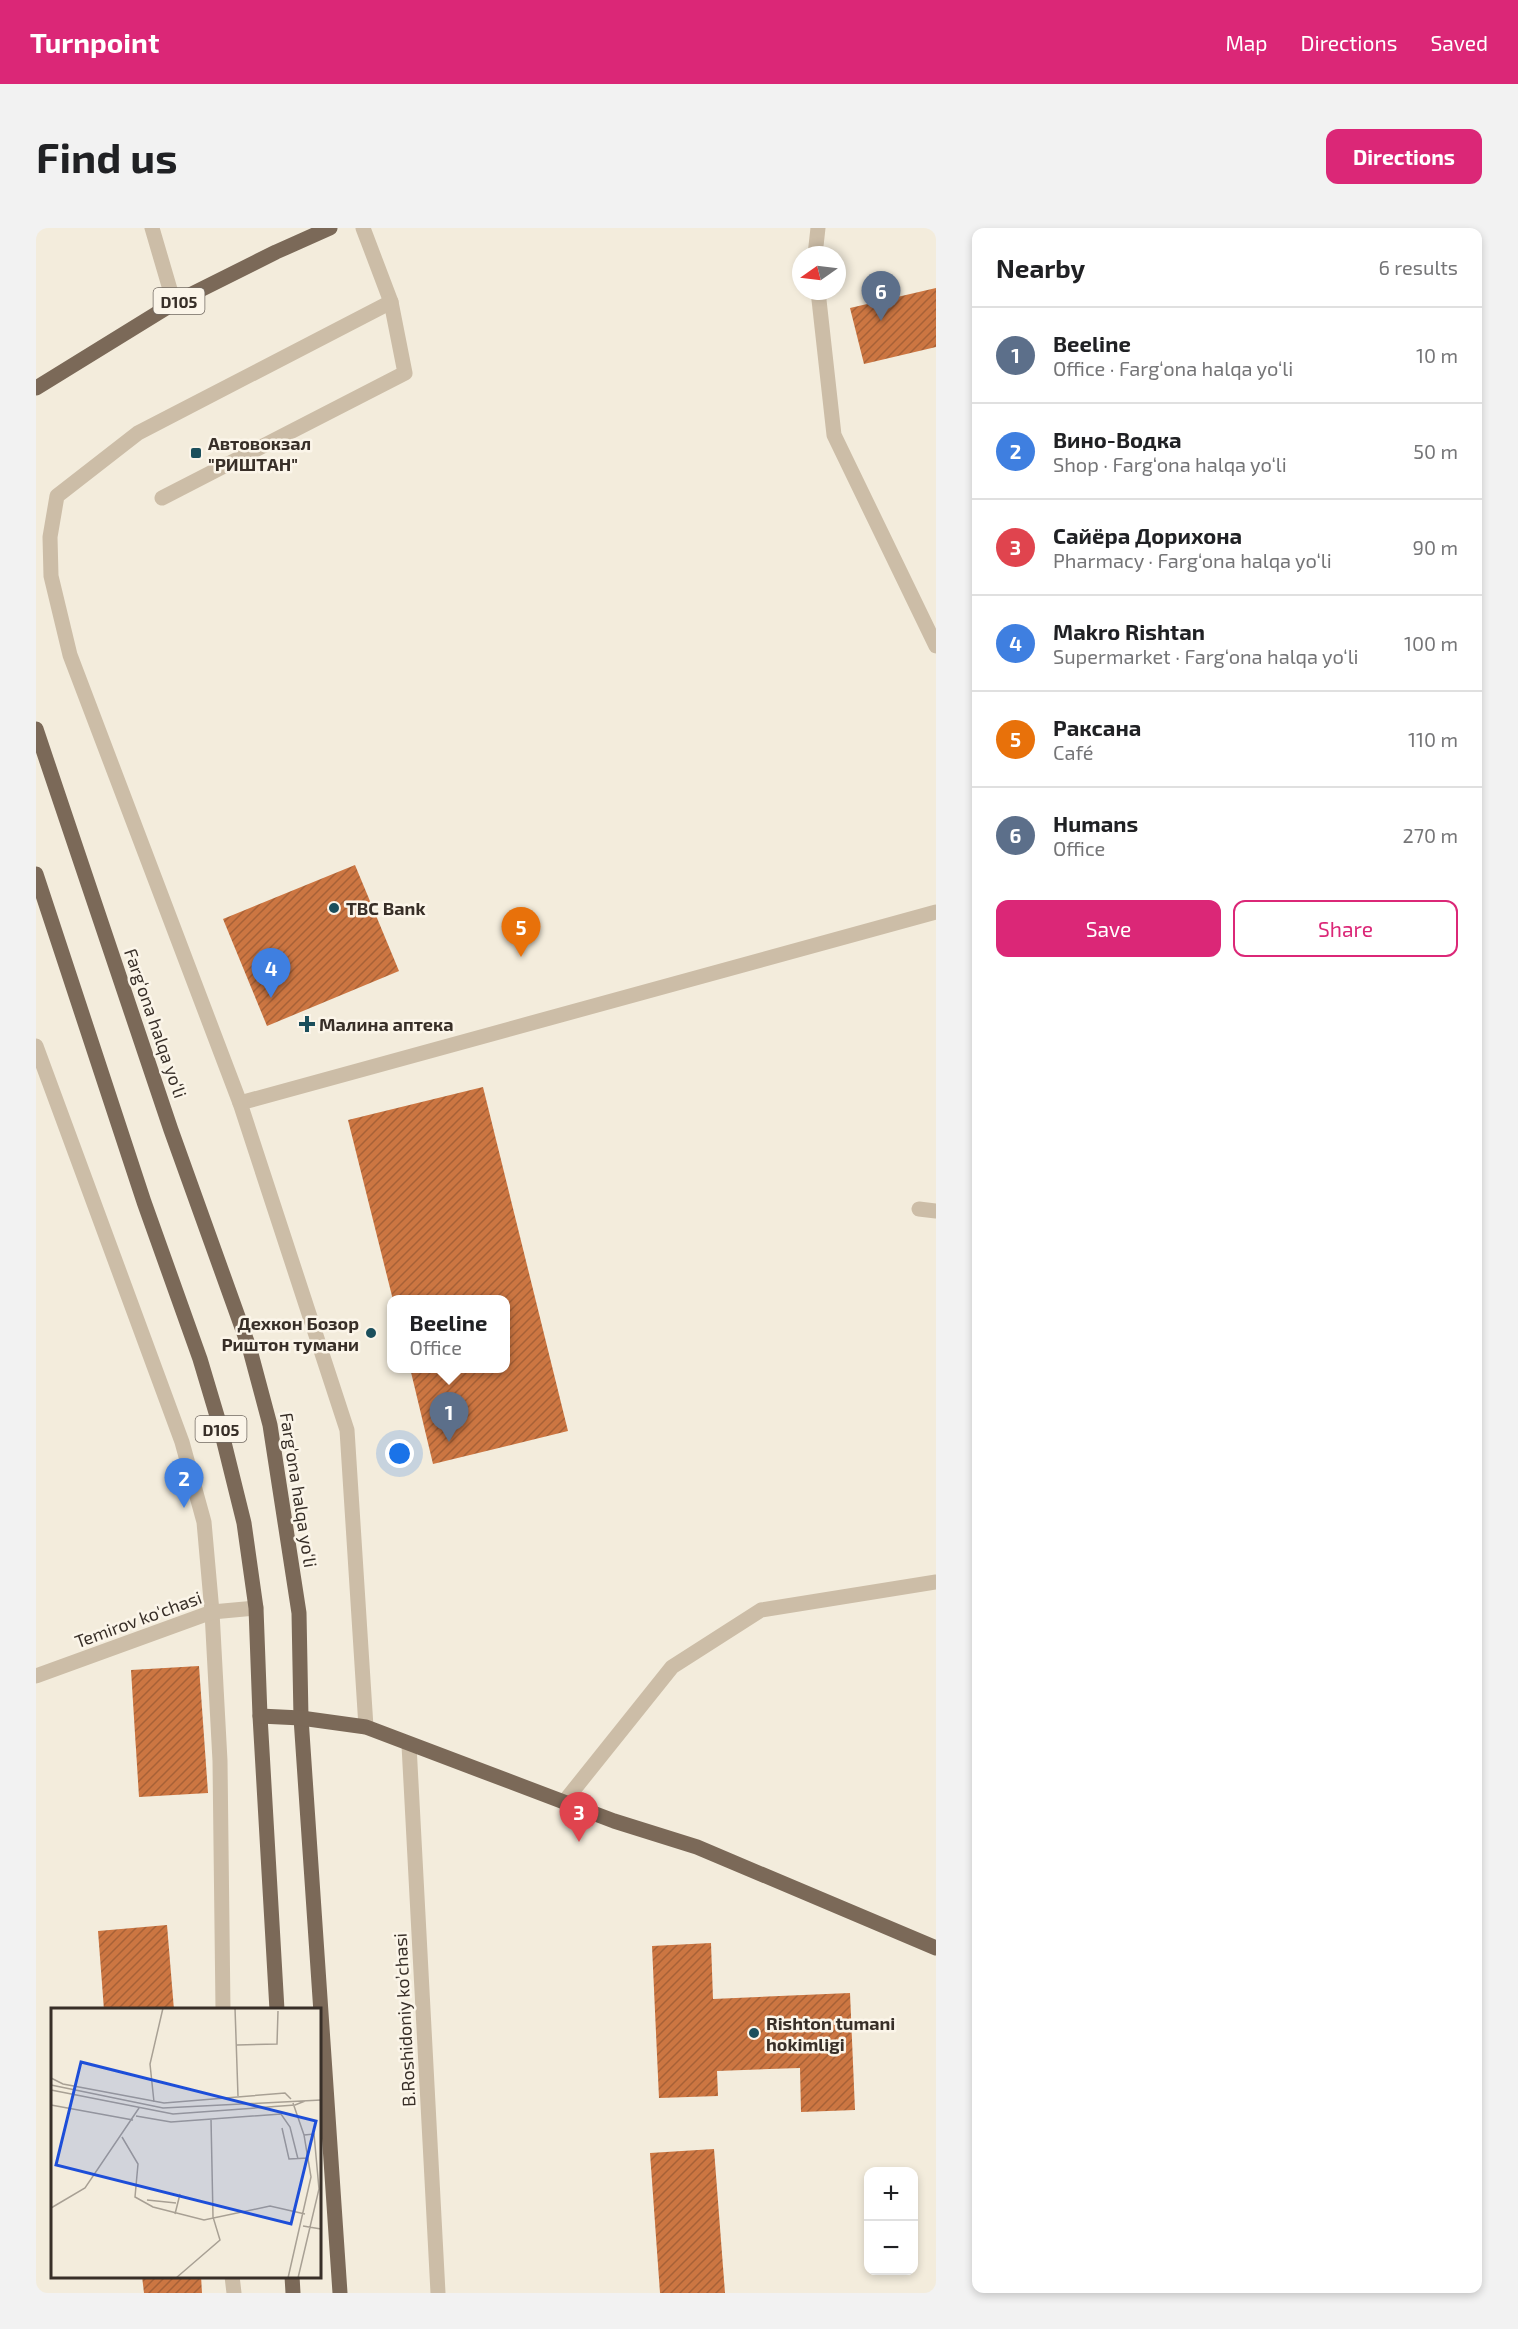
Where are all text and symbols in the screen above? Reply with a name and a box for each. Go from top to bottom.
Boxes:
text: Turnpoint [30,25,159,59]
text: Map [1225,30,1268,55]
text: Directions [1301,30,1397,55]
text: Saved [1430,30,1488,55]
button: Directions [1326,129,1482,184]
text: Find us [36,131,178,181]
north arrow [792,246,846,300]
text: Nearby [996,252,1085,283]
text: 6 results [1378,255,1458,279]
pin: 6 [862,272,900,321]
road number: D105 [154,288,204,314]
text: Beeline [1053,330,1131,356]
text: 1 [1011,343,1020,367]
text: 10 m [1416,343,1458,367]
text: Office · Farg‘ona halqa yo‘li [1053,356,1293,380]
text: Вино-Водка [1053,426,1182,452]
place label: Автовокзал "РИШТАН" [208,432,311,475]
text: 2 [1010,439,1021,463]
text: 50 m [1413,439,1458,463]
marker: Автовокзал "РИШТАН" [189,446,203,460]
text: Shop · Farg‘ona halqa yo‘li [1053,452,1287,476]
text: Сайёра Дорихона [1053,522,1242,548]
text: 3 [1010,535,1021,559]
text: 90 m [1413,535,1458,559]
text: Pharmacy · Farg‘ona halqa yo‘li [1053,548,1332,572]
text: Makro Rishtan [1053,618,1205,644]
text: 4 [1009,631,1022,655]
text: 100 m [1404,631,1458,655]
text: Supermarket · Farg‘ona halqa yo‘li [1053,644,1359,668]
text: Раксана [1053,714,1141,740]
text: 5 [1010,727,1021,751]
text: 110 m [1408,727,1458,751]
text: Café [1053,740,1094,764]
text: Humans [1053,810,1138,836]
text: 6 [1010,823,1021,847]
text: 270 m [1402,823,1458,847]
text: Office [1053,836,1105,860]
place label: TBC Bank [346,897,426,919]
button: Save [996,900,1221,957]
button: Share [1233,900,1458,957]
marker: TBC Bank [327,901,341,915]
pin: 5 [502,908,540,957]
street label: Farg‘ona halqa yo‘li [120,945,192,1101]
pin: 4 [252,948,290,998]
place label: Малина аптека [319,1013,454,1035]
marker: Малина аптека [300,1017,314,1031]
popup [387,1295,510,1373]
text: Beeline [410,1309,487,1335]
place label: Дехкон Бозор Риштон тумани [221,1312,359,1355]
marker: Дехкон Бозор Риштон тумани [364,1326,378,1340]
text: Office [410,1335,462,1359]
pin: 1 [430,1392,468,1442]
street label: Farg‘ona halqa yo‘li [276,1411,322,1569]
road number: D105 [196,1416,246,1442]
your location [385,1439,414,1468]
pin: 2 [164,1458,204,1508]
street label: Temirov ko'chasi [71,1586,205,1652]
pin: 3 [560,1792,598,1842]
street label: B.Roshidoniy ko’chasi [388,1933,420,2107]
inset map [51,2008,321,2278]
place label: Rishton tumani hokimligi [766,2012,895,2055]
marker: Rishton tumani hokimligi [747,2026,761,2040]
map controls [864,2167,918,2275]
button: + [864,2167,918,2221]
button: − [864,2221,918,2275]

